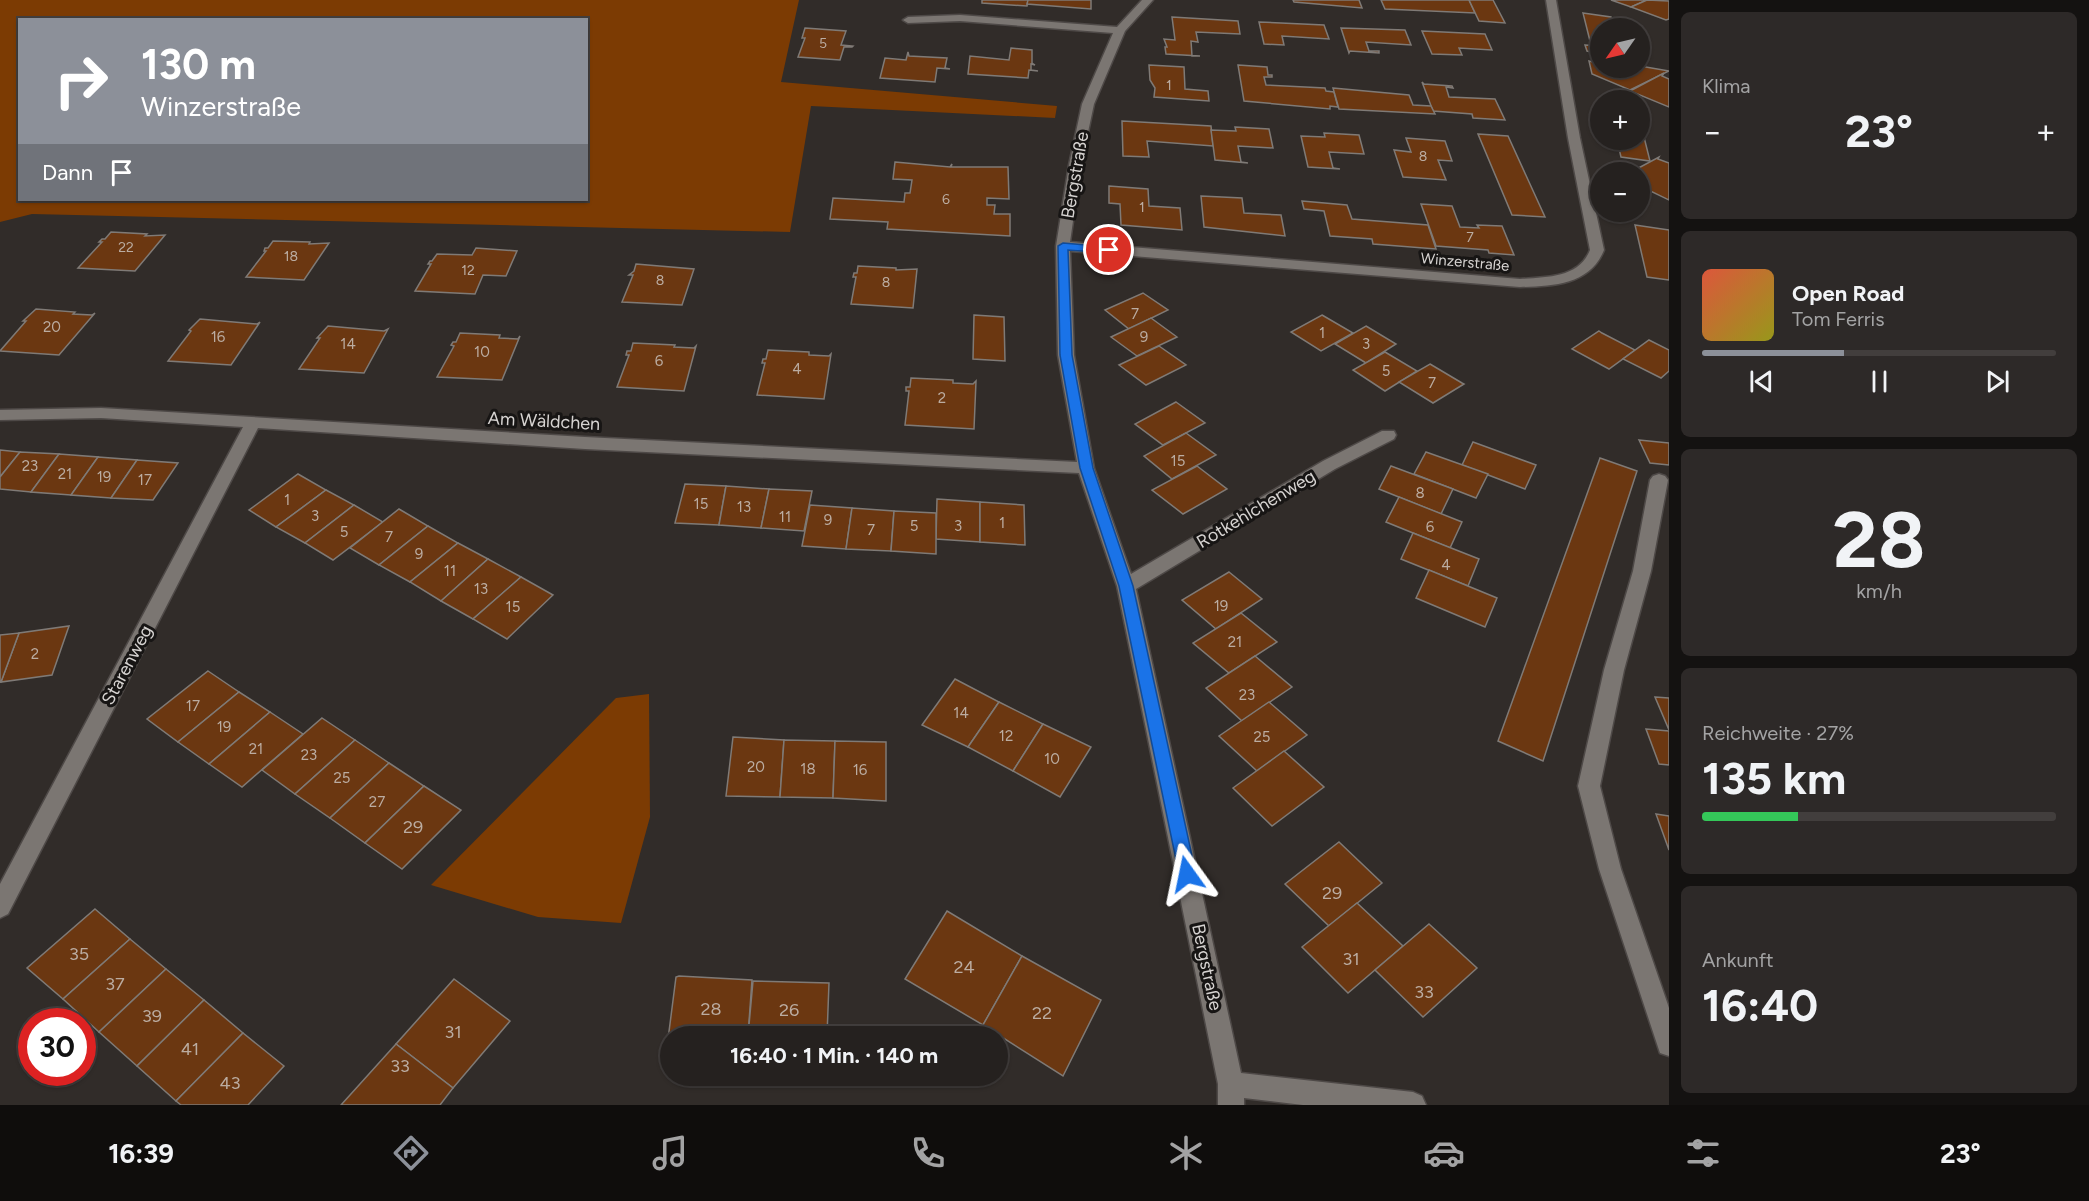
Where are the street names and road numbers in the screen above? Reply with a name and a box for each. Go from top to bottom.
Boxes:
street label: Bergstraße [1057,130,1093,220]
street label: Winzerstraße [1420,249,1510,275]
street label: Am Wäldchen [487,407,601,435]
street label: Rotkehlchenweg [1193,465,1319,553]
street label: Starenweg [97,621,157,709]
street label: Bergstraße [1187,922,1227,1012]

